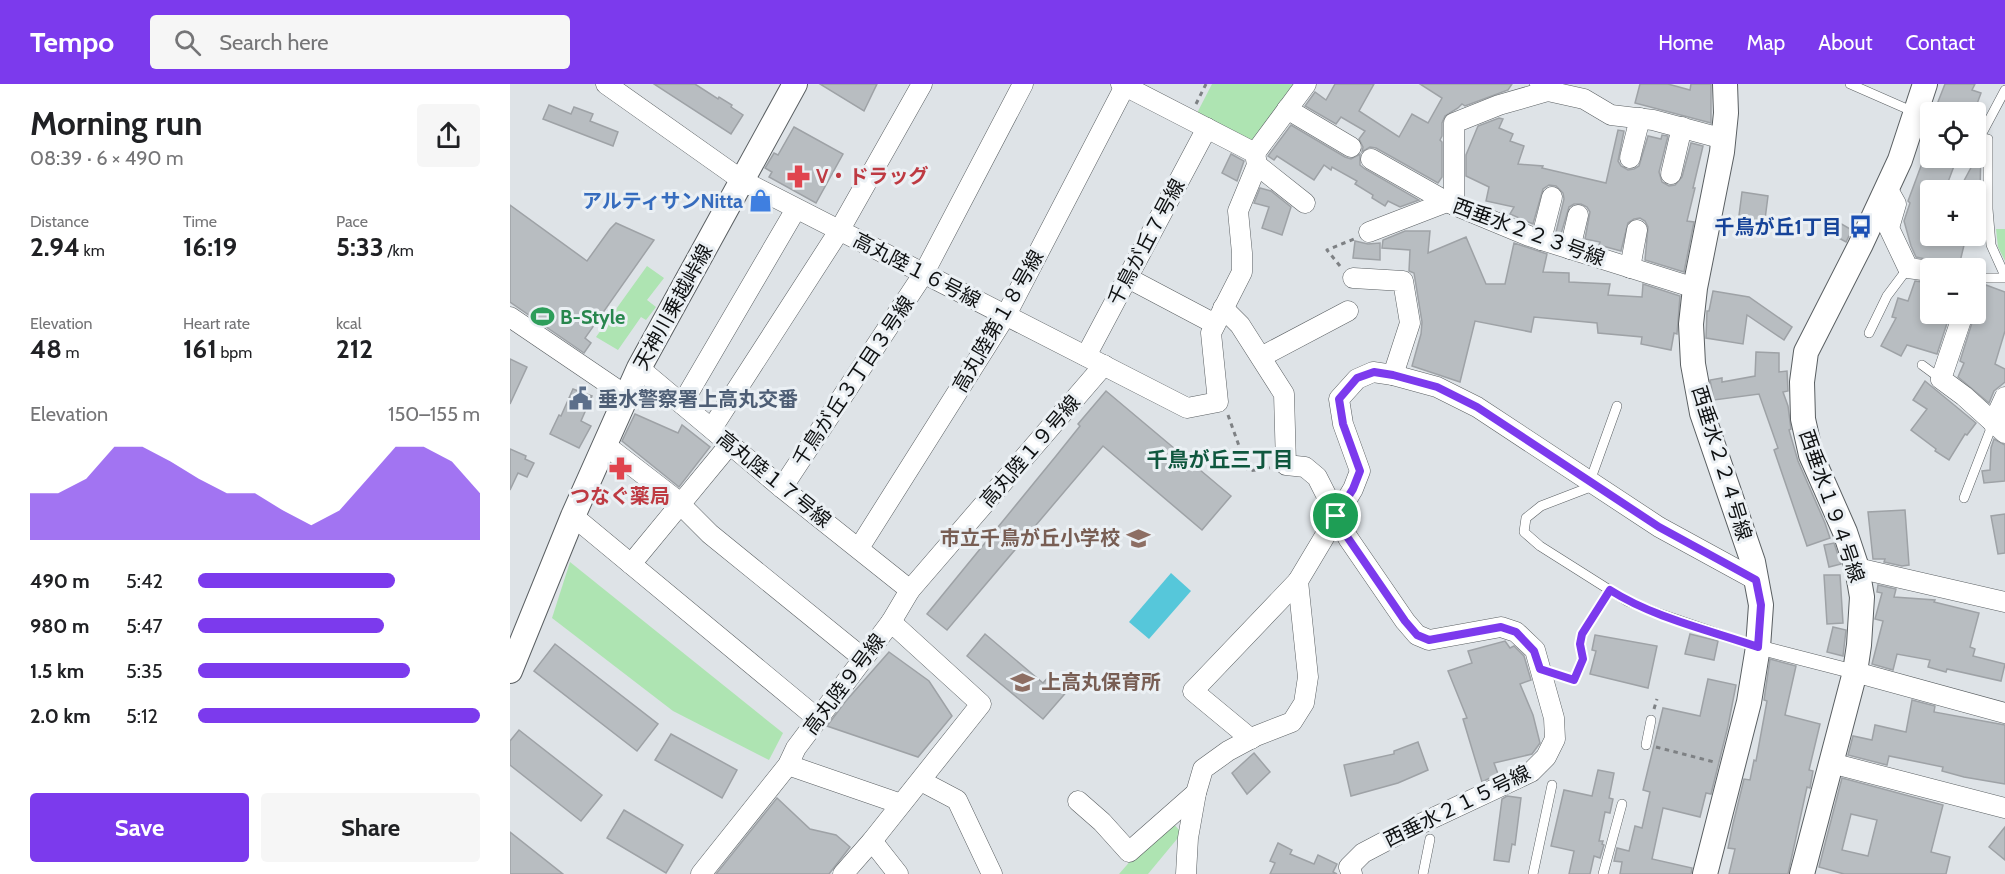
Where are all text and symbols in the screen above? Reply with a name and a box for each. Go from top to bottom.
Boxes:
search box [150,15,570,69]
text: Tempo [30,25,114,59]
icon: search [171,26,204,59]
text: Search here [219,29,329,56]
text: Home [1658,30,1714,55]
text: Map [1747,30,1785,55]
text: About [1818,30,1872,55]
text: Contact [1905,30,1975,55]
map controls [1920,102,1986,324]
button: locate [1920,102,1986,168]
text: Morning run [30,103,202,143]
button: share [417,104,480,167]
text: 08:39 · 6 × 490 m [30,146,184,170]
pharmacy icon: V・ドラッグ [785,163,811,189]
place label: V・ドラッグ [816,164,928,188]
street label: 千鳥が丘７号線 [1103,175,1189,309]
button: + [1920,180,1986,246]
shop icon: アルティサンNitta [748,188,774,214]
place label: アルティサンNitta [582,189,743,213]
street label: 西垂水２２３号線 [1450,193,1608,271]
text: Distance [30,212,89,231]
text: Time [183,212,217,231]
text: Pace [336,212,368,231]
bus stop icon: 千鳥が丘1丁目 [1847,214,1873,240]
place label: 千鳥が丘1丁目 [1715,215,1842,239]
street label: 高丸陸１６号線 [849,228,985,312]
text: 2.94 [30,231,80,263]
text: 16:19 [183,231,237,263]
text: 5:33 [336,231,384,263]
street label: 天神川乗越峠線 [629,240,717,374]
text: km [80,241,105,260]
text: /km [384,241,414,260]
street label: 高丸陸第１８号線 [948,246,1048,396]
button: − [1920,258,1986,324]
street label: 千鳥が丘３丁目３号線 [787,291,919,471]
sports icon: B-Style [529,304,555,330]
place label: B-Style [560,305,625,329]
text: Elevation [30,314,93,333]
text: Heart rate [183,314,250,333]
text: kcal [336,314,362,333]
text: 48 [30,333,62,365]
text: 161 [183,333,217,365]
text: 212 [336,333,373,365]
text: m [62,343,80,362]
text: bpm [217,343,252,362]
street label: 西垂水２２４号線 [1687,383,1757,543]
public building icon: 垂水警察署上高丸交番 [567,386,593,412]
place label: 垂水警察署上高丸交番 [598,387,798,411]
street label: 高丸陸１９号線 [975,390,1085,512]
text: Elevation [30,402,108,426]
text: 150–155 m [388,402,480,426]
street label: 高丸陸１７号線 [712,426,836,532]
street label: 西垂水１９４号線 [1795,426,1869,586]
district label: 千鳥が丘三丁目 [1147,447,1294,472]
pharmacy icon: つなぐ薬局 [607,455,633,481]
place label: つなぐ薬局 [570,484,670,508]
pin [1310,490,1361,541]
icon: arrive [1319,499,1352,532]
school or university icon: 市立千鳥が丘小学校 [1125,525,1151,551]
place label: 市立千鳥が丘小学校 [940,526,1120,550]
text: 490 m [30,569,90,593]
text: 5:42 [126,569,163,593]
text: 980 m [30,614,89,638]
text: 5:47 [126,614,163,638]
street label: 高丸陸９号線 [798,629,890,739]
text: 1.5 km [30,659,84,683]
text: 5:35 [126,659,163,683]
school or university icon: 上高丸保育所 [1010,669,1036,695]
place label: 上高丸保育所 [1041,670,1161,694]
text: 2.0 km [30,704,91,728]
text: 5:12 [126,704,158,728]
street label: 西垂水２１５号線 [1380,760,1534,852]
button: Save [30,793,249,862]
button: Share [261,793,480,862]

